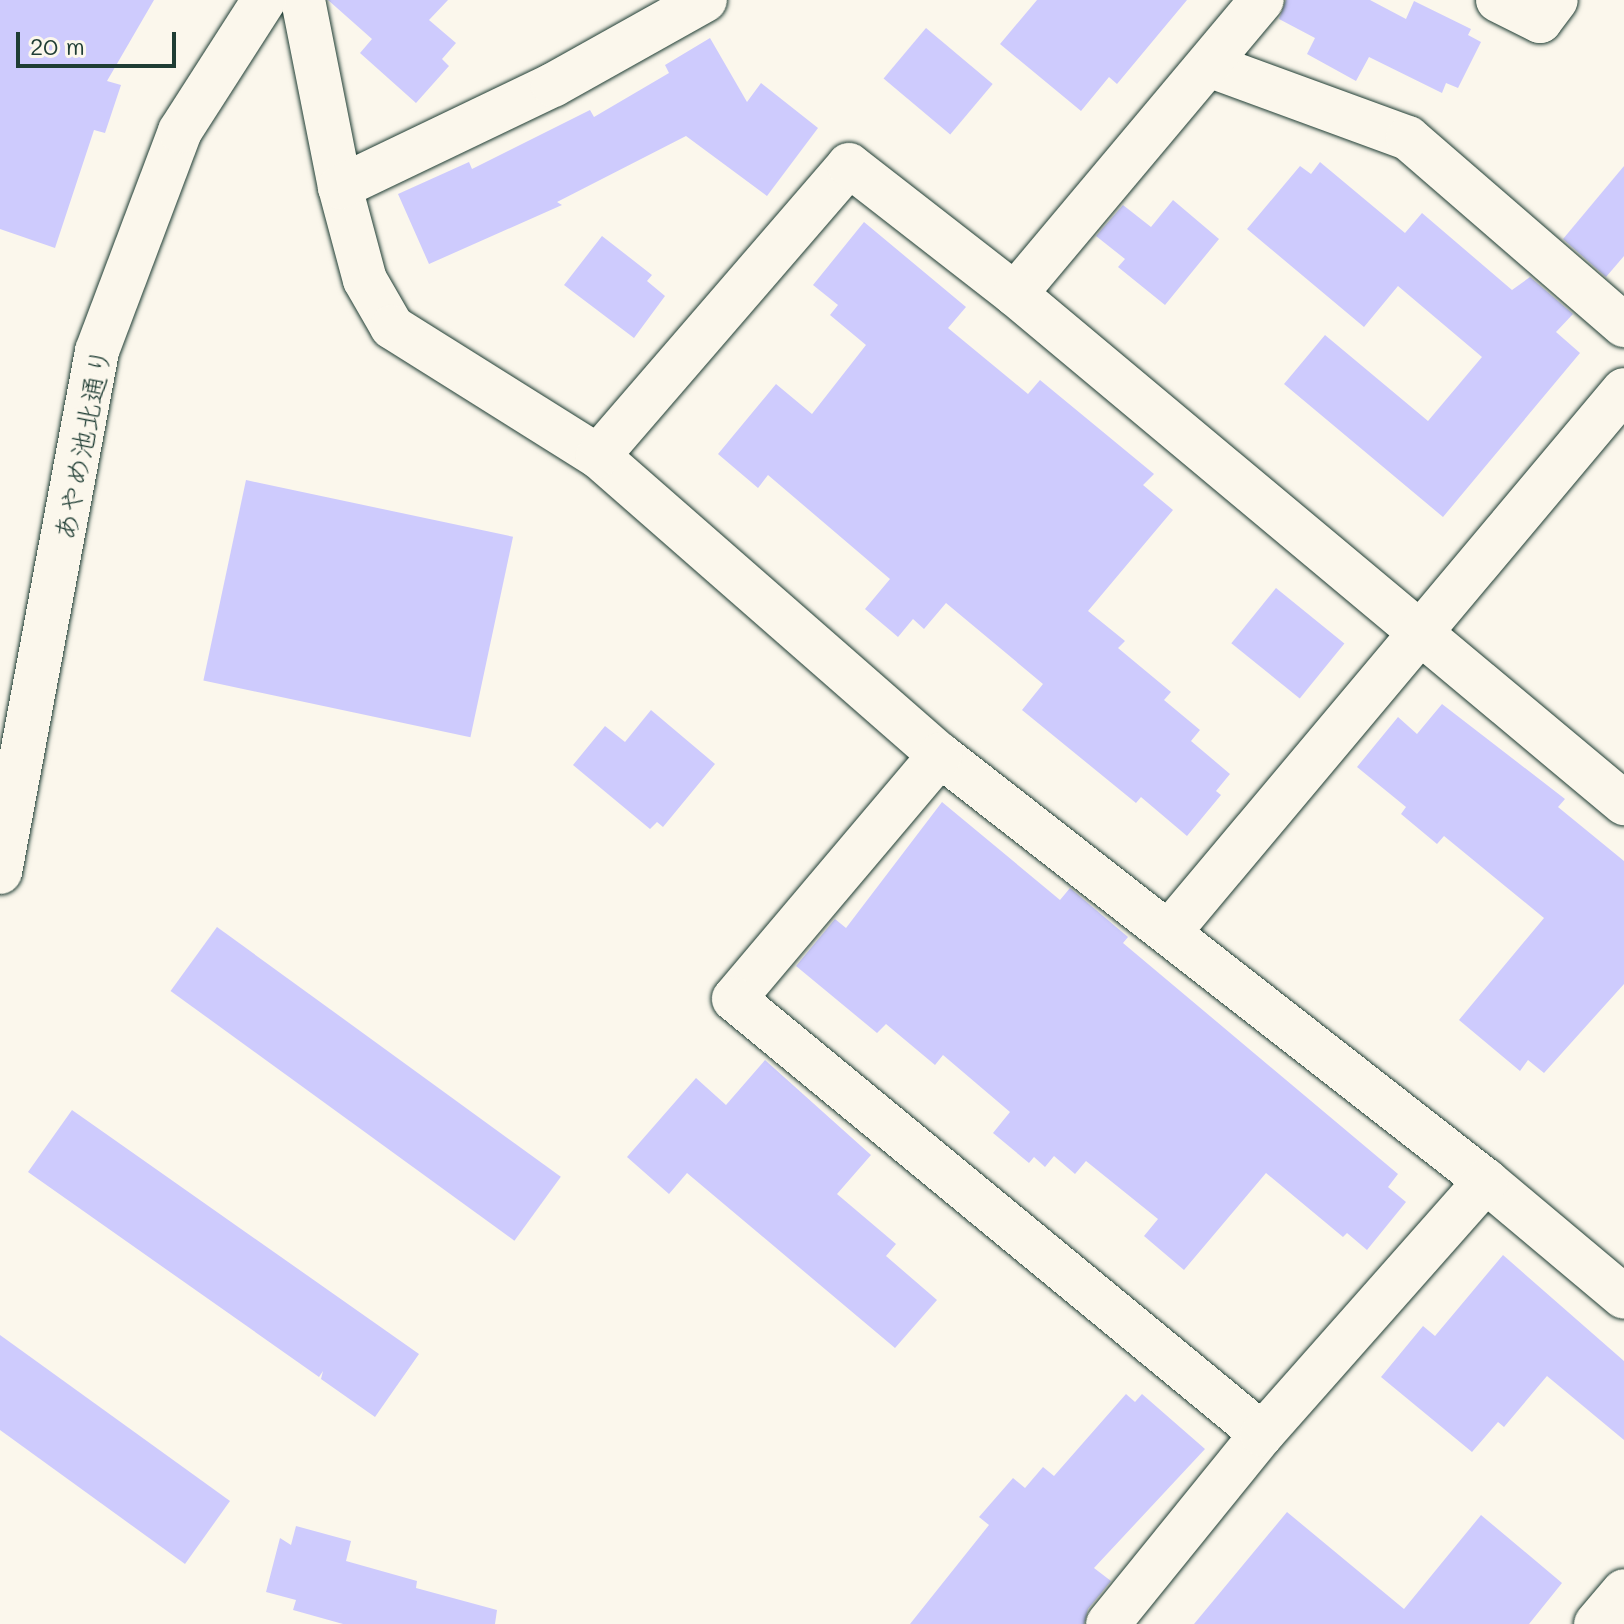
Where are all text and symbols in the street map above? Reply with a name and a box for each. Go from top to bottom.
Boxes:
scale bar [20,16,180,66]
text: 20 m [30,30,85,61]
street label: あやめ池北通り [47,345,117,543]

